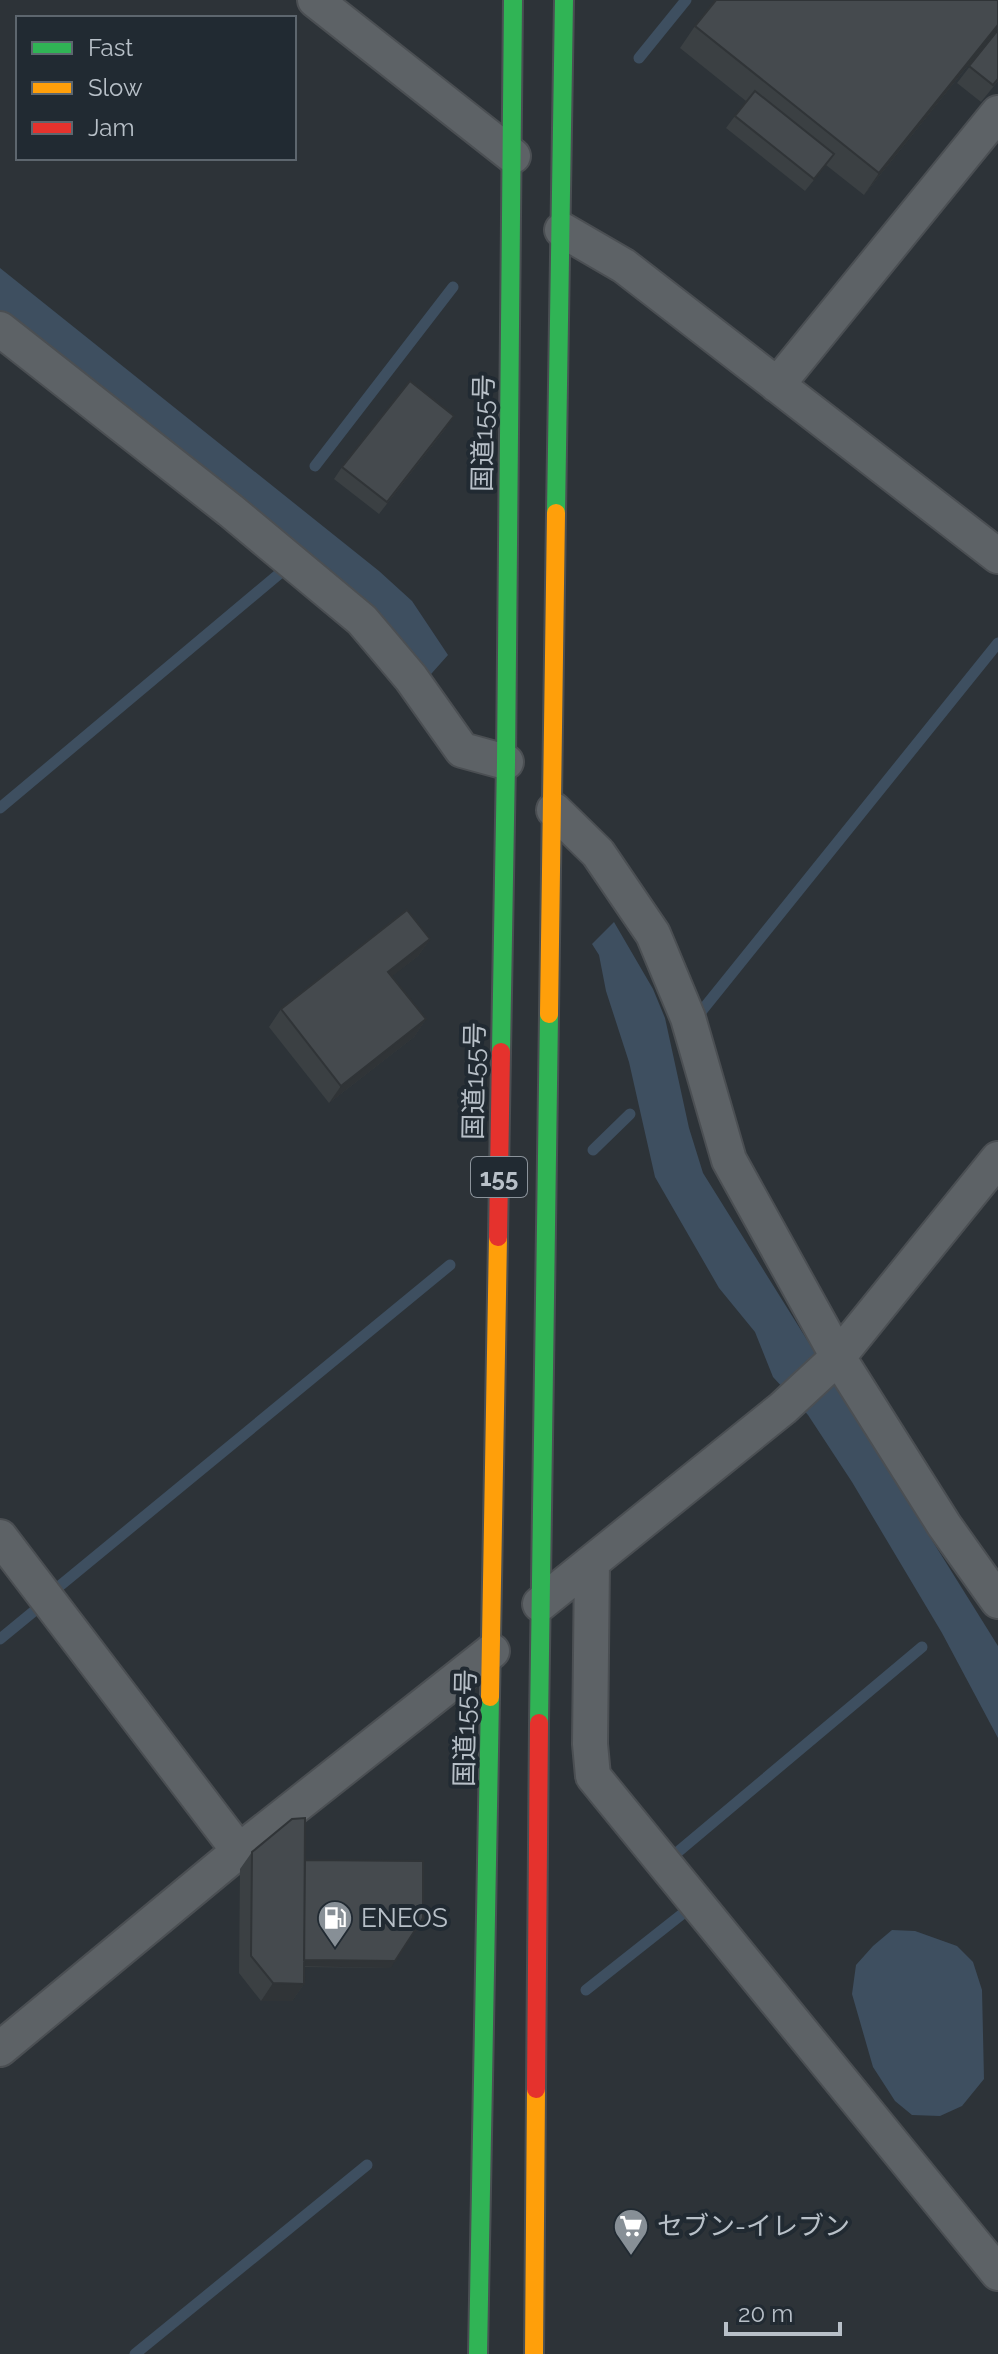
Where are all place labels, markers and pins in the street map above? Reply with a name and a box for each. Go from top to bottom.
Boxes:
fuel station icon: ENEOS [316,1899,354,1949]
place label: ENEOS [361,1903,448,1933]
supermarket icon: セブン-イレブン [612,2207,650,2257]
place label: セブン-イレブン [657,2211,850,2241]

